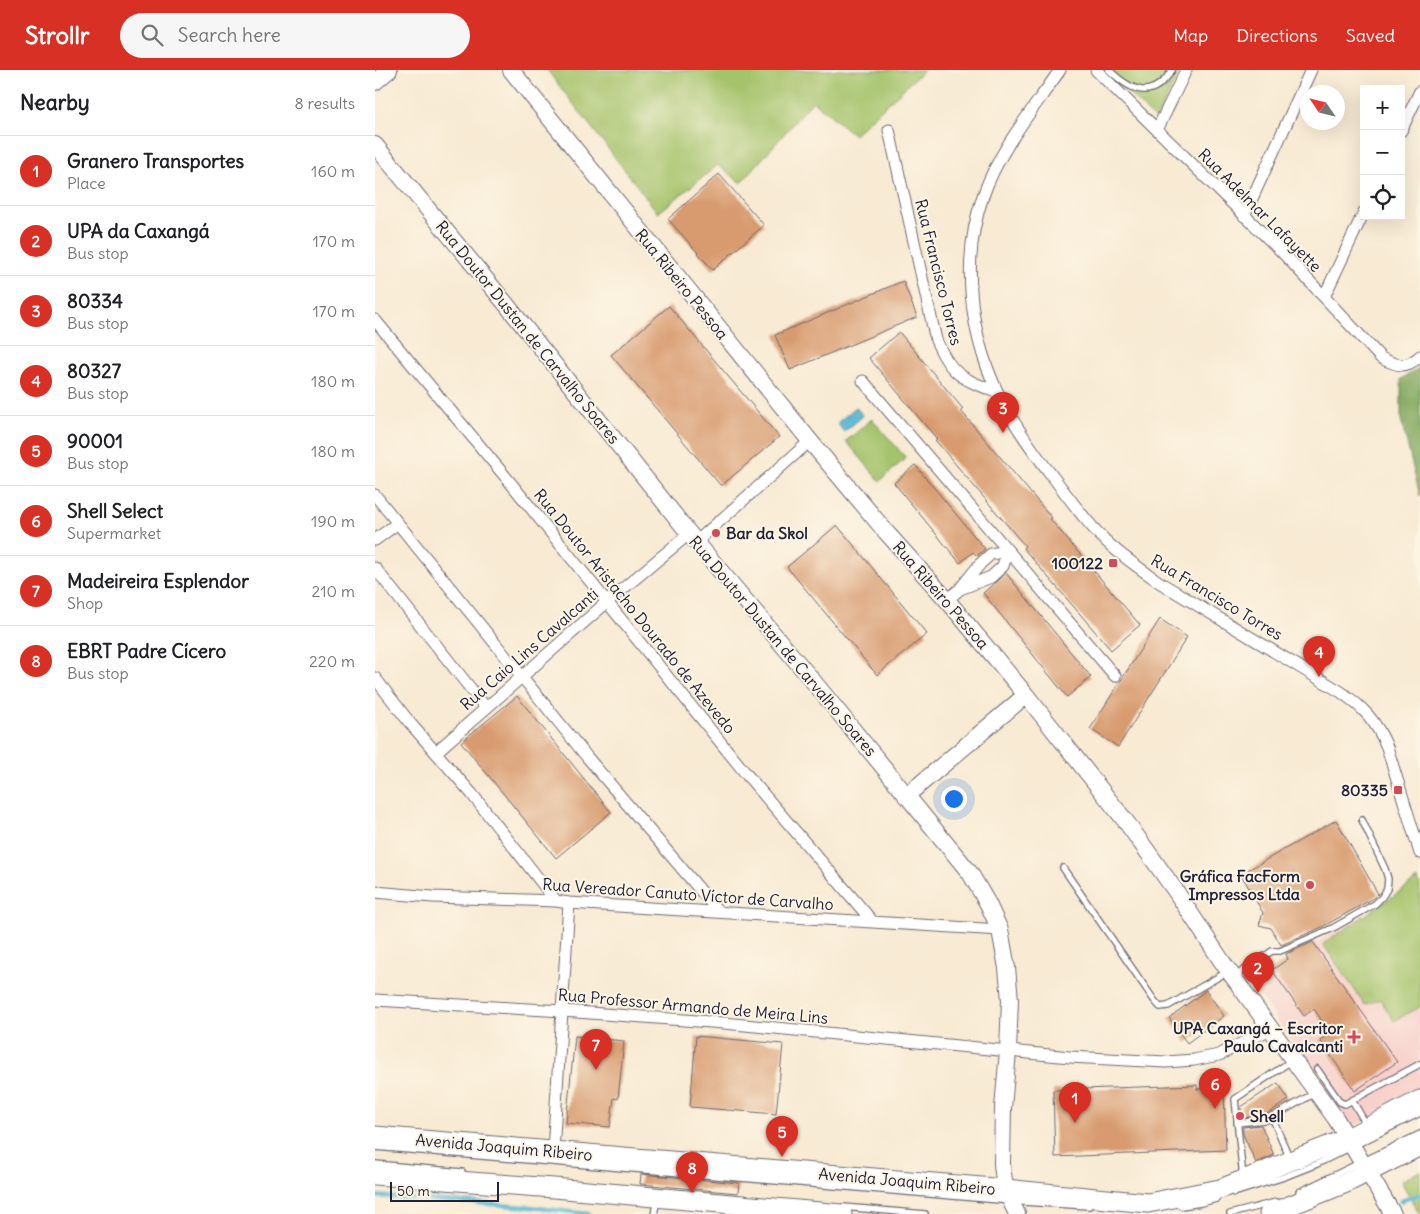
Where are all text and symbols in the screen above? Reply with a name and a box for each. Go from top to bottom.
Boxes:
search box [120,13,470,58]
text: Strollr [25,20,90,50]
icon: search [138,21,166,49]
text: Search here [178,23,281,47]
text: Map [1173,24,1208,47]
text: Directions [1236,24,1318,47]
text: Saved [1346,24,1395,47]
north arrow [1300,85,1345,130]
map controls [1360,85,1405,220]
button: + [1360,85,1405,130]
text: Nearby [20,89,90,116]
text: 8 results [294,93,355,113]
button: − [1360,130,1405,175]
street label: Rua Adelmar Lafayette [1194,144,1326,276]
text: Granero Transportes [67,149,244,173]
text: 1 [33,161,39,181]
text: 160 m [311,161,355,181]
text: Place [67,173,106,193]
button: locate [1360,175,1405,220]
street label: Rua Francisco Torres [911,197,967,347]
street label: Rua Doutor Dustan de Carvalho Soares [432,216,624,448]
text: UPA da Caxangá [67,219,210,243]
street label: Rua Ribeiro Pessoa [631,225,733,343]
text: 2 [32,231,40,251]
text: 170 m [312,231,355,251]
text: Bus stop [67,243,129,263]
text: 80334 [67,289,123,313]
text: 3 [31,301,41,321]
text: 170 m [312,301,355,321]
text: Bus stop [67,313,129,333]
text: 80327 [67,359,121,383]
text: 4 [31,371,41,391]
text: 180 m [311,371,355,391]
text: Bus stop [67,383,129,403]
pin: 3 [987,392,1019,433]
text: 90001 [67,429,123,453]
text: 5 [31,441,41,461]
text: 180 m [311,441,355,461]
text: Bus stop [67,453,129,473]
street label: Rua Doutor Aristacho Dourado de Azevedo [530,485,740,737]
text: Shell Select [67,499,163,523]
text: 6 [31,511,41,531]
text: 190 m [311,511,355,531]
text: Supermarket [67,523,161,543]
place label: Bar da Skol [726,523,808,543]
marker: Bar da Skol [710,527,722,539]
street label: Rua Doutor Dustan de Carvalho Soares [685,532,881,760]
street label: Rua Ribeiro Pessoa [889,537,993,653]
street label: Rua Francisco Torres [1148,550,1286,644]
place label: 100122 [1052,553,1103,573]
marker: 100122 [1107,557,1119,569]
text: Madeireira Esplendor [67,569,249,593]
text: 7 [32,581,40,601]
text: 210 m [312,581,355,601]
street label: Rua Caio Lins Cavalcanti [456,584,602,714]
text: Shop [67,593,103,613]
pin: 4 [1303,636,1335,677]
text: EBRT Padre Cícero [67,639,226,663]
text: 8 [31,651,41,671]
text: 220 m [309,651,355,671]
text: Bus stop [67,663,129,683]
place label: 80335 [1341,780,1388,800]
marker: 80335 [1392,784,1404,796]
your location [941,786,967,812]
place label: Gráfica FacForm Impressos Ltda [1180,866,1300,905]
street label: Rua Vereador Canuto Víctor de Carvalho [542,874,834,914]
marker: Gráfica FacForm Impressos Ltda [1304,879,1316,891]
pin: 2 [1242,952,1274,993]
street label: Rua Professor Armando de Meira Lins [557,984,829,1028]
place label: UPA Caxangá – Escritor Paulo Cavalcanti [1173,1018,1343,1056]
pin: 7 [580,1029,612,1070]
marker: UPA Caxangá – Escritor Paulo Cavalcanti [1347,1030,1361,1044]
pin: 6 [1199,1068,1231,1109]
pin: 1 [1059,1082,1091,1123]
place label: Shell [1250,1106,1284,1126]
marker: Shell [1234,1110,1246,1122]
pin: 5 [766,1116,798,1157]
street label: Avenida Joaquim Ribeiro [415,1129,593,1165]
pin: 8 [676,1152,708,1193]
street label: Avenida Joaquim Ribeiro [818,1163,996,1199]
scale bar [390,1179,499,1202]
text: 50 m [397,1182,430,1200]

